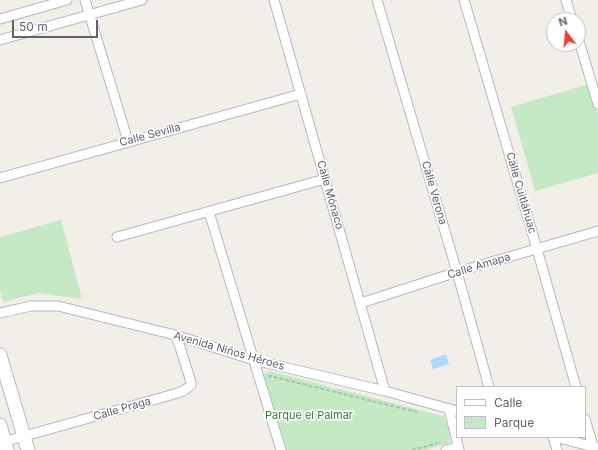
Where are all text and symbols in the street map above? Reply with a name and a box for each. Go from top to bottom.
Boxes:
scale bar [14,12,100,38]
north arrow [546,12,586,52]
text: N [557,14,569,29]
text: 50 m [19,19,48,34]
street label: Calle Sevilla [118,121,182,149]
street label: Calle Cuitláhuac [503,151,539,235]
street label: Calle Mónaco [314,159,346,231]
street label: Calle Verona [419,160,449,226]
street label: Calle Amapa [446,250,512,282]
street label: Avenida Niños Héroes [172,329,286,373]
legend [456,386,586,438]
street label: Calle Praga [92,394,152,424]
text: Calle [494,395,522,410]
park label: Parque el Palmar [265,409,353,423]
text: Parque [494,415,534,430]

